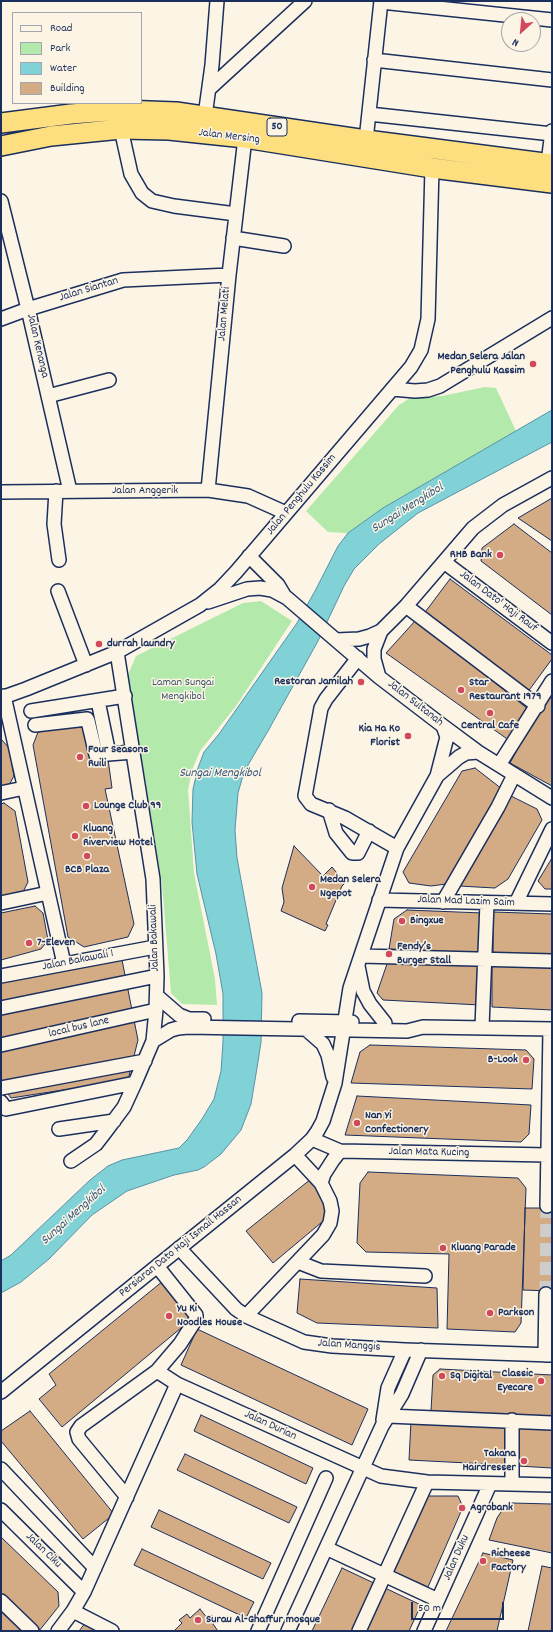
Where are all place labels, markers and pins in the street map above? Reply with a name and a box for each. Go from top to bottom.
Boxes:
place label: Medan Selera Jalan Penghulu Kassim [438,350,525,378]
marker: Medan Selera Jalan Penghulu Kassim [528,359,538,369]
place label: RHB Bank [450,548,492,562]
marker: RHB Bank [495,550,505,560]
place label: durrah laundry [107,637,175,651]
marker: durrah laundry [94,639,104,649]
place label: Restoran Jamilah [274,675,353,689]
place label: Star Restaurant 1979 [469,676,541,704]
marker: Restoran Jamilah [356,677,366,687]
marker: Star Restaurant 1979 [456,685,466,695]
marker: Central Cafe [485,708,495,718]
place label: Central Cafe [461,719,519,733]
place label: Kia Ha Ko Florist [358,722,400,750]
marker: Kia Ha Ko Florist [403,731,413,741]
place label: Four Seasons Ruili [88,743,148,771]
marker: Four Seasons Ruili [75,752,85,762]
place label: Lounge Club 99 [94,799,161,813]
marker: Lounge Club 99 [81,801,91,811]
place label: Kluang Riverview Hotel [83,822,153,850]
marker: Kluang Riverview Hotel [70,831,80,841]
marker: BCB Plaza [82,851,92,861]
place label: BCB Plaza [65,863,109,877]
place label: Medan Selera Ngepot [320,873,381,901]
marker: Medan Selera Ngepot [307,882,317,892]
place label: Bingxue [410,914,444,928]
marker: Bingxue [397,916,407,926]
place label: 7-Eleven [37,936,75,950]
marker: 7-Eleven [24,938,34,948]
place label: Fendy’s Burger Stall [397,940,451,968]
marker: Fendy’s Burger Stall [384,949,394,959]
place label: B-Look [488,1053,518,1067]
marker: B-Look [521,1055,531,1065]
place label: Nan Yi Confectionery [365,1109,428,1137]
marker: Nan Yi Confectionery [352,1118,362,1128]
place label: Kluang Parade [451,1241,516,1255]
marker: Kluang Parade [438,1243,448,1253]
place label: Yu Ki Noodles House [177,1302,242,1330]
place label: Parkson [498,1306,534,1320]
marker: Parkson [485,1308,495,1318]
marker: Yu Ki Noodles House [164,1311,174,1321]
place label: Classic Eyecare [497,1367,533,1395]
place label: Sq Digital [450,1369,492,1383]
marker: Sq Digital [437,1371,447,1381]
marker: Classic Eyecare [536,1376,546,1386]
place label: Takana Hairdresser [462,1447,516,1475]
marker: Takana Hairdresser [519,1456,529,1466]
place label: Agrobank [470,1501,513,1515]
marker: Agrobank [457,1503,467,1513]
place label: Richeese Factory [491,1547,530,1575]
marker: Richeese Factory [478,1556,488,1566]
place label: Surau Al-Ghaffur mosque [206,1613,320,1627]
marker: Surau Al-Ghaffur mosque [193,1615,203,1625]

